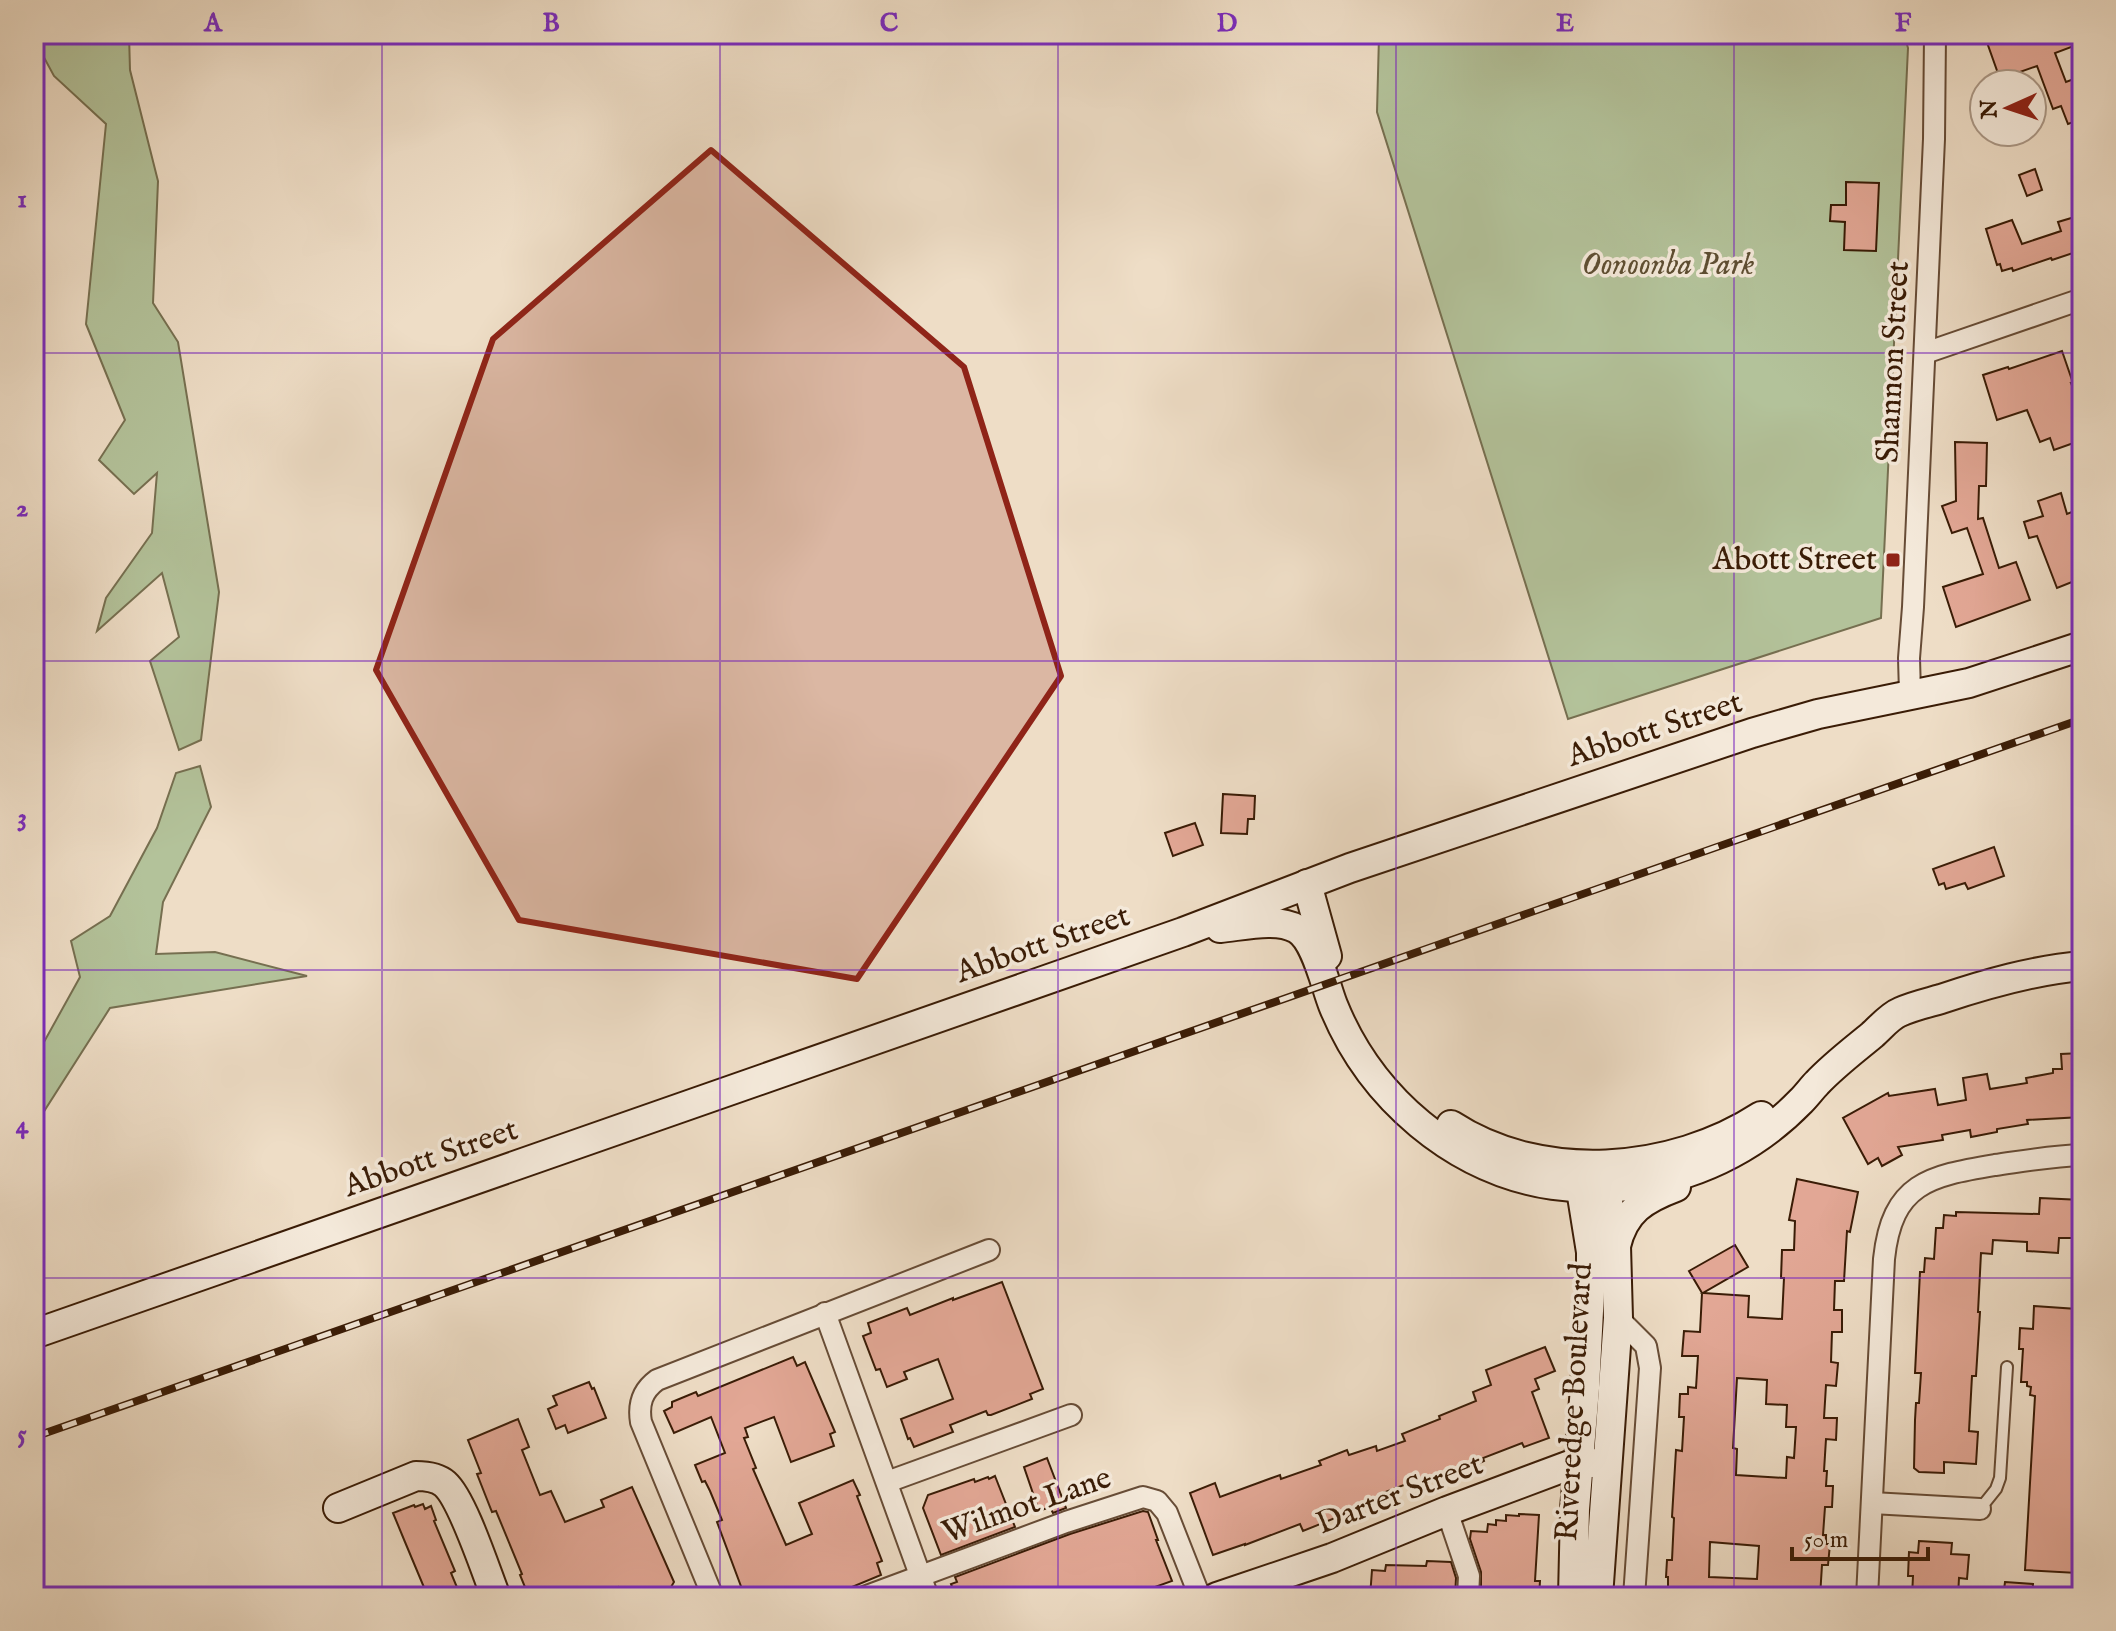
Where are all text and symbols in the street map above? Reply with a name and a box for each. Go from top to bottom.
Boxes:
text: A [203,7,223,40]
text: B [542,7,560,40]
text: C [880,7,899,40]
text: D [1217,7,1238,40]
text: E [1556,7,1574,40]
text: F [1895,7,1912,40]
north arrow [1968,68,2048,148]
text: N [1976,99,2005,120]
text: 1 [17,183,27,216]
park label: Oonoonba Park [1582,245,1754,286]
street label: Shannon Street [1868,260,1920,464]
text: 2 [16,492,28,525]
place label: Abott Street [1712,540,1877,581]
marker: Abott Street [1884,551,1902,569]
street label: Abbott Street [1561,682,1748,778]
text: 3 [17,801,27,834]
street label: Abbott Street [950,896,1136,994]
text: 4 [16,1109,30,1142]
street label: Abbott Street [338,1110,524,1208]
street label: Riveredge Boulevard [1547,1261,1603,1542]
text: 5 [17,1418,27,1451]
street label: Darter Street [1311,1444,1489,1546]
street label: Wilmot Lane [937,1458,1117,1554]
scale bar [1792,1511,1928,1561]
text: 50 m [1804,1525,1848,1556]

